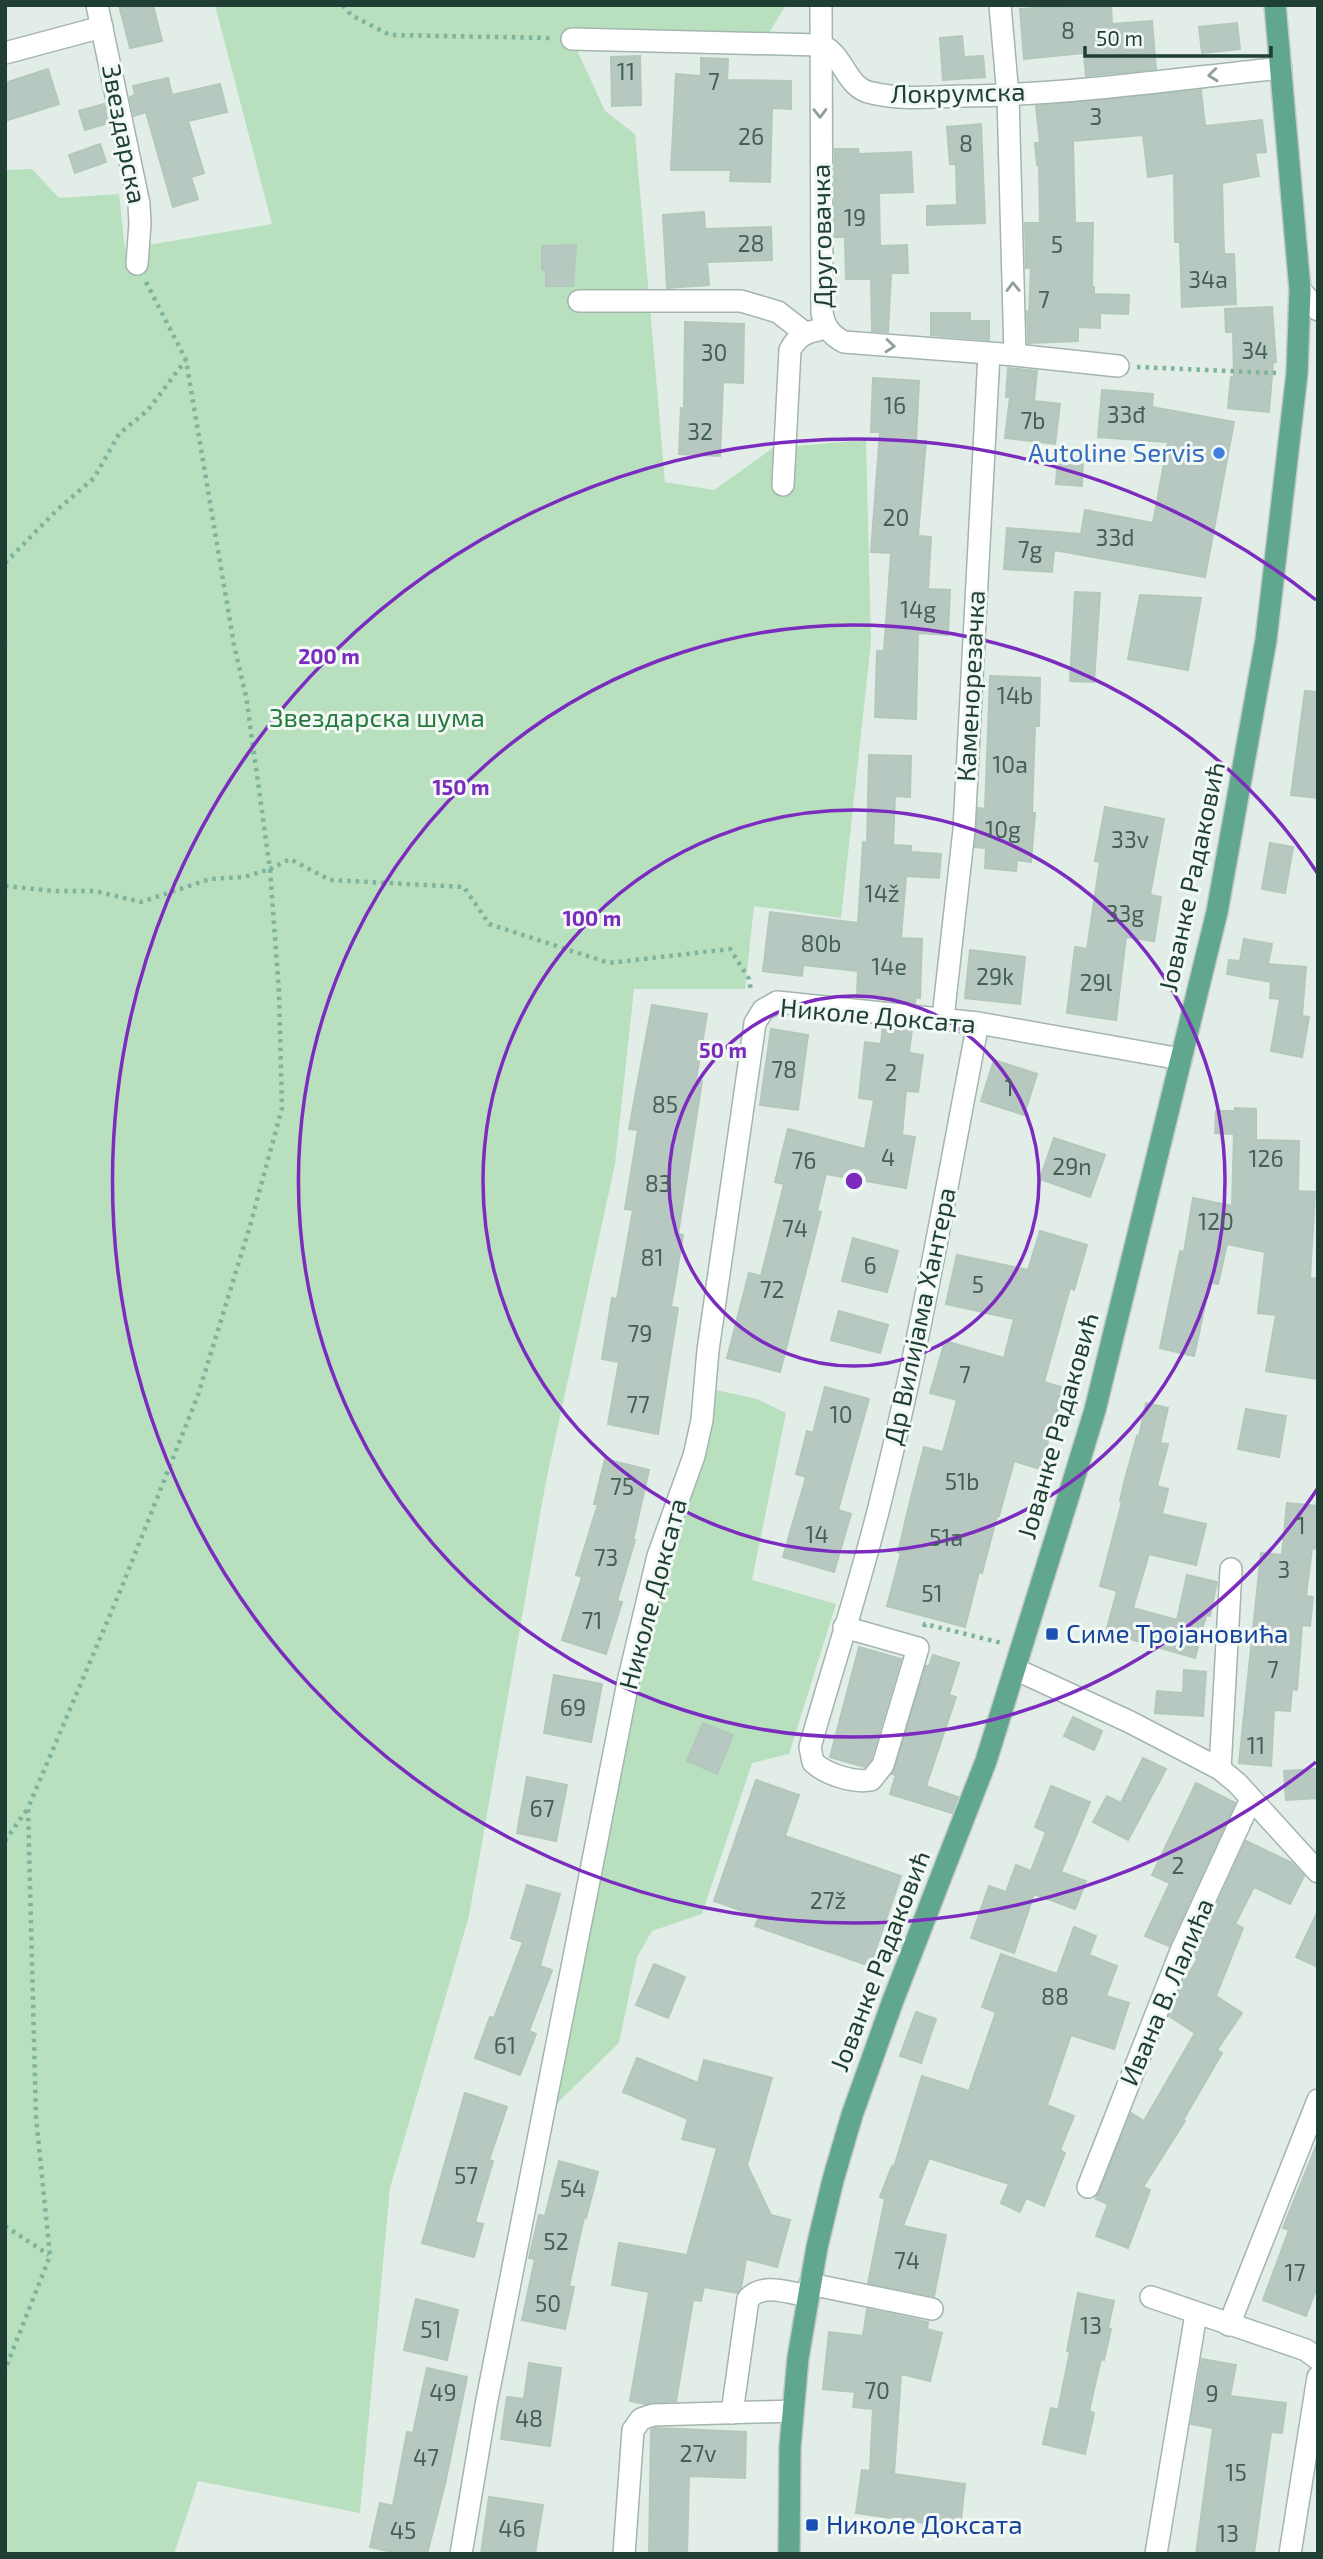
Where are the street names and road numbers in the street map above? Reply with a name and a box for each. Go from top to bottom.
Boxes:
street label: Звездарска [97,61,154,206]
street label: Локрумска [890,75,1026,109]
street label: Друговачка [804,164,838,308]
street label: Каменорезачка [949,589,990,783]
street label: Јованке Радаковић [1151,759,1230,994]
street label: Николе Доксата [779,991,977,1039]
street label: Др Вилијама Хантера [876,1184,961,1447]
street label: Јованке Радаковић [1009,1309,1104,1542]
street label: Николе Доксата [611,1495,692,1693]
street label: Јованке Радаковић [822,1846,935,2075]
street label: Ивана В. Лалића [1112,1893,1219,2090]

